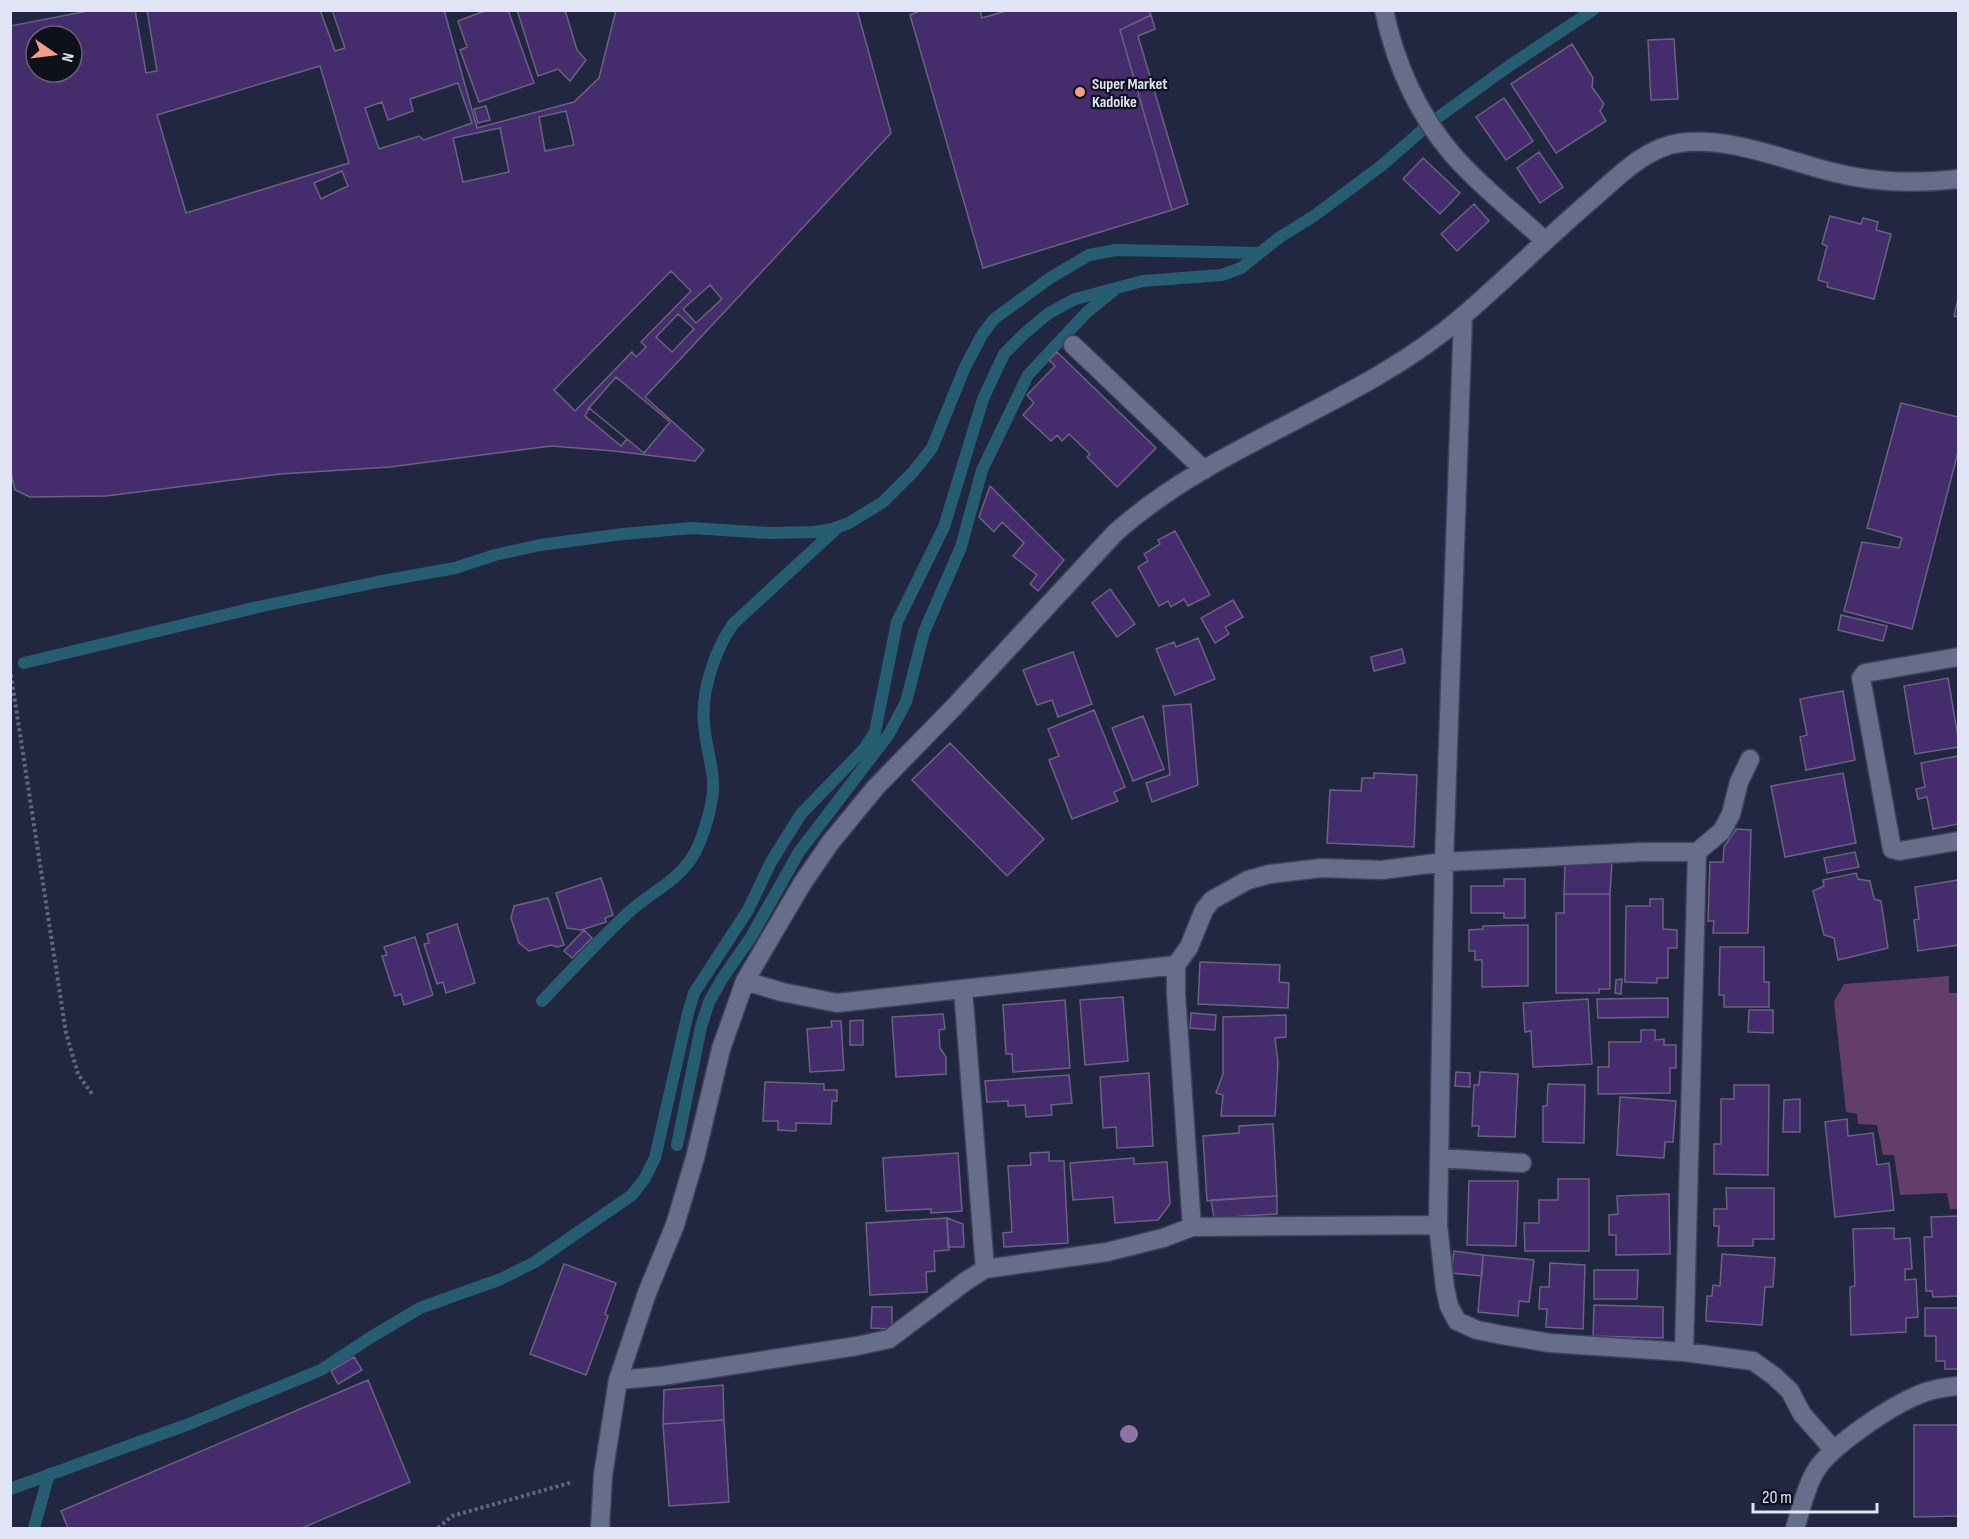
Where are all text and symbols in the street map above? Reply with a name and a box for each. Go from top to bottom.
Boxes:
north arrow [24,24,84,84]
text: N [57,51,77,64]
place label: Super Market Kadoike [1092,75,1168,112]
marker: Super Market Kadoike [1073,85,1087,99]
scale bar [1753,1476,1878,1514]
text: 20 m [1762,1487,1792,1508]

